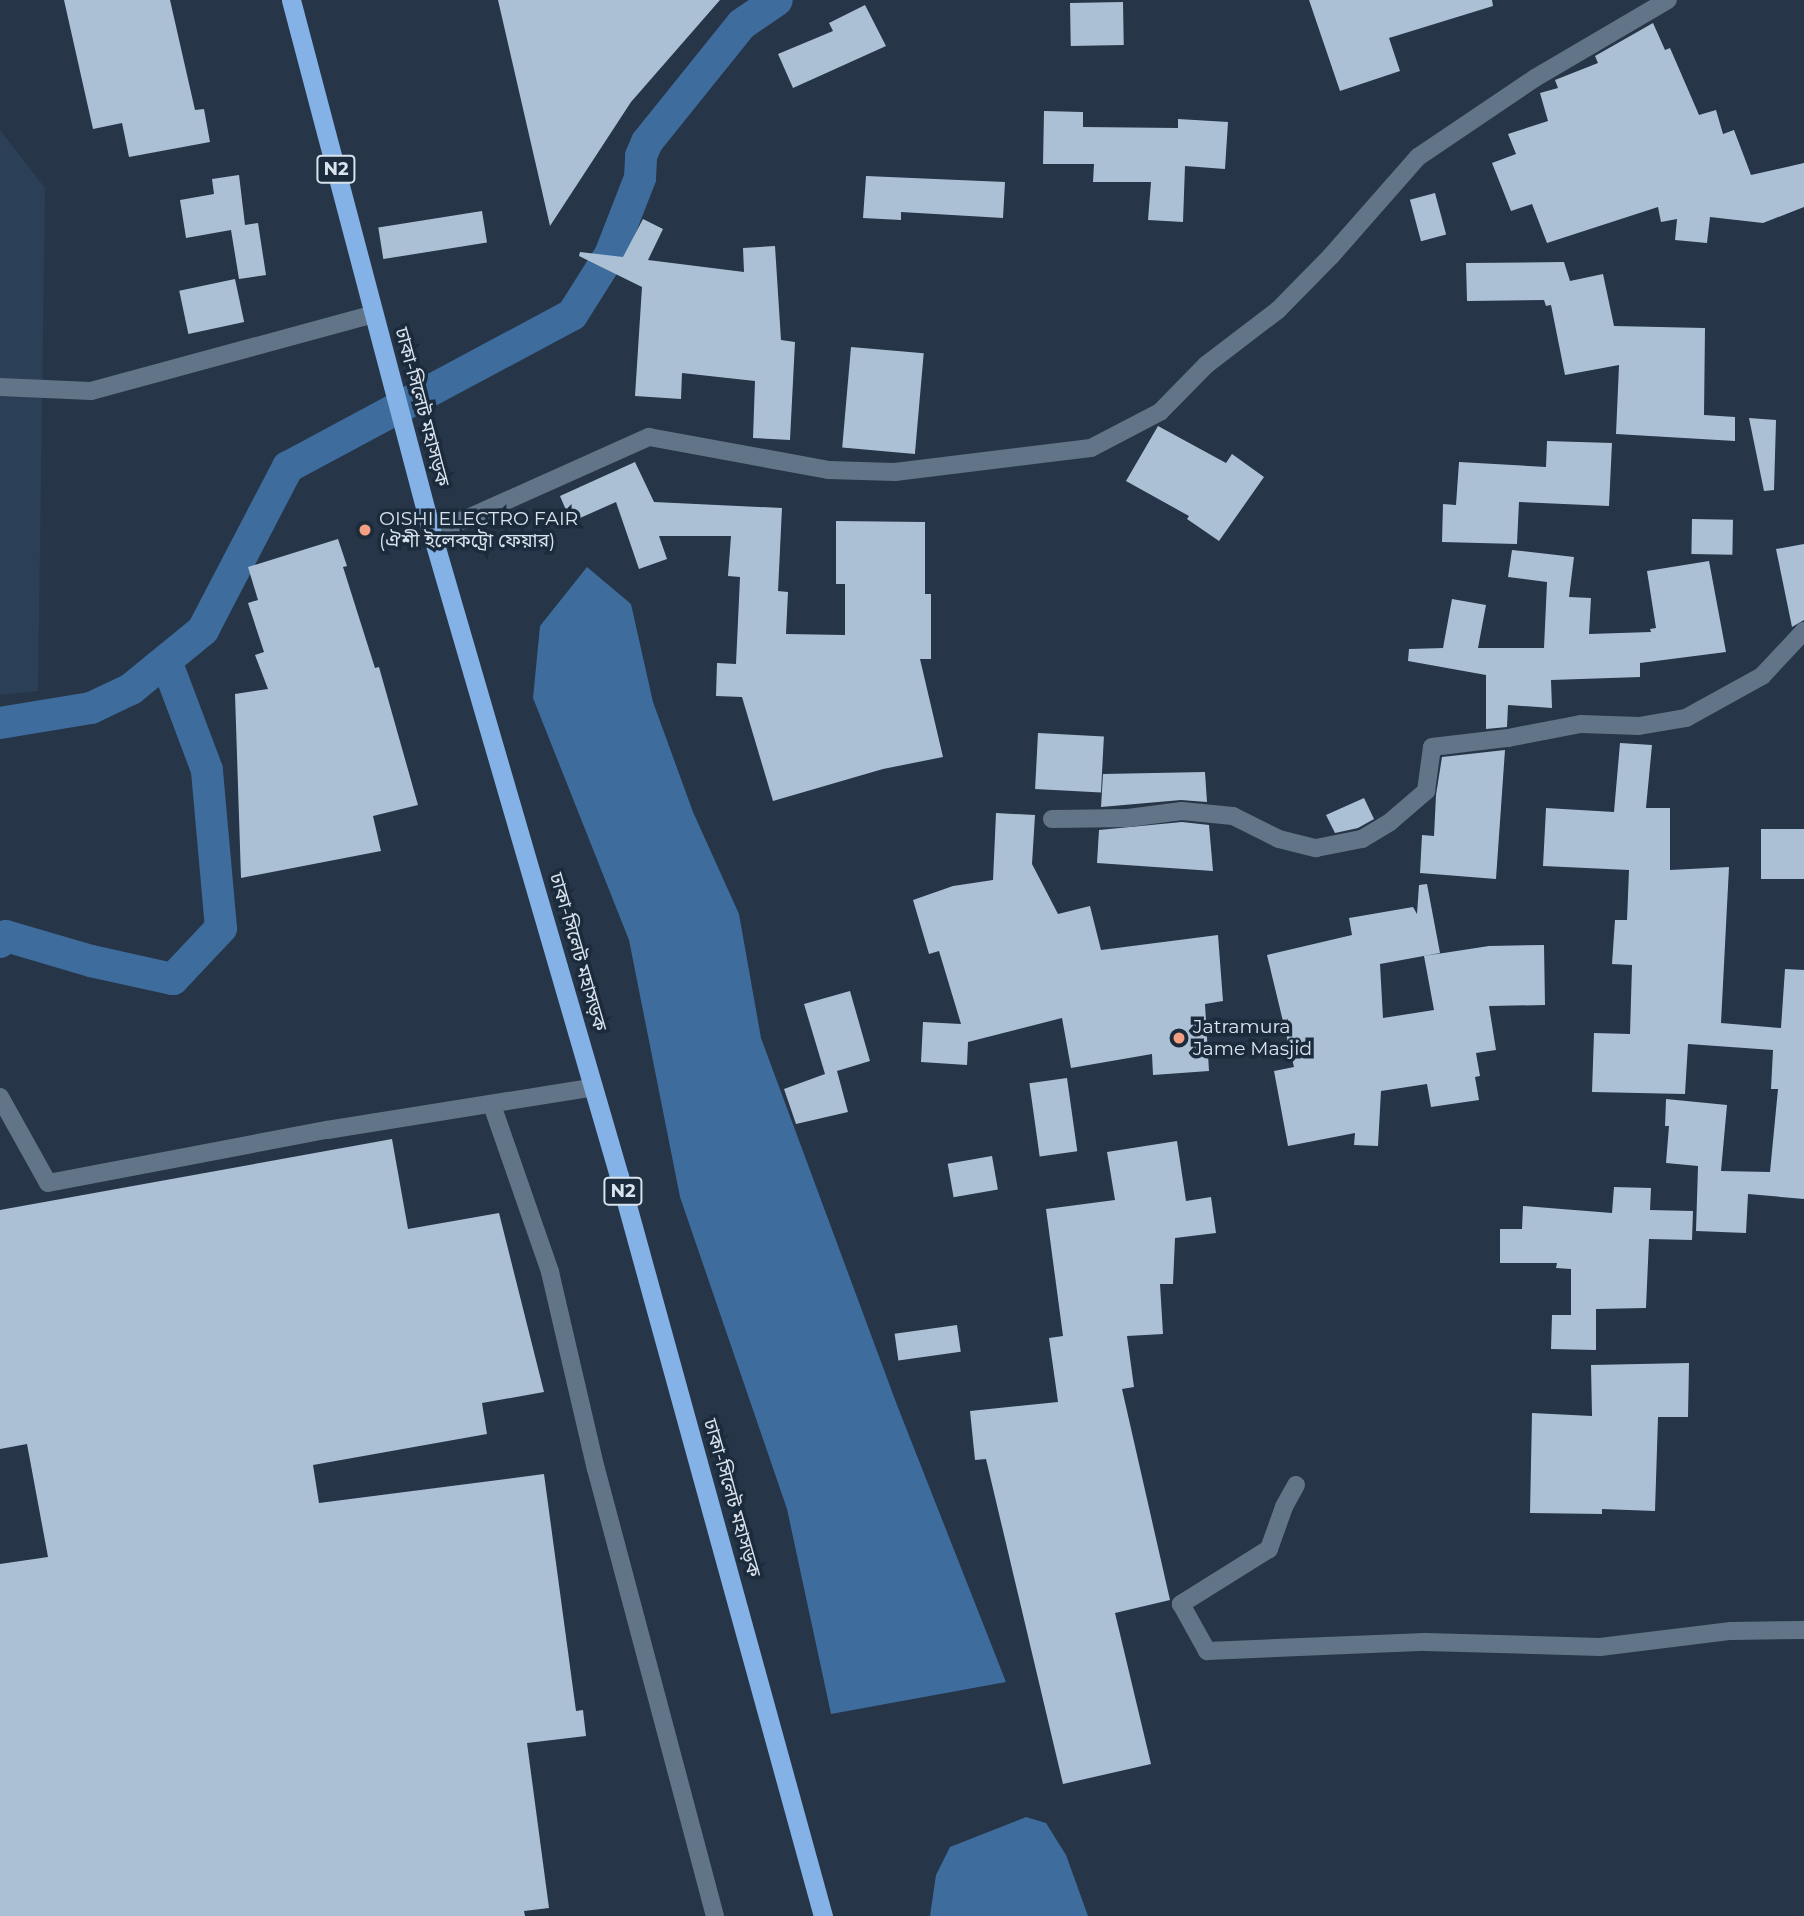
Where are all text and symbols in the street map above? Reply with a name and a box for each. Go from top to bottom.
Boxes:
road number: N2 [315,154,357,184]
street label: ঢাকা-সিলেট মহাসড়ক [390,325,454,489]
place label: OISHI ELECTRO FAIR (ঐশী ইলেকট্রো ফেয়ার) [379,508,578,552]
marker: OISHI ELECTRO FAIR (ঐশী ইলেকট্রো ফেয়ার) [357,522,373,538]
street label: ঢাকা-সিলেট মহাসড়ক [544,870,612,1034]
place label: Jatramura Jame Masjid [1193,1016,1312,1060]
marker: Jatramura Jame Masjid [1171,1030,1187,1046]
road number: N2 [602,1176,644,1206]
street label: ঢাকা-সিলেট মহাসড়ক [698,1416,766,1580]

